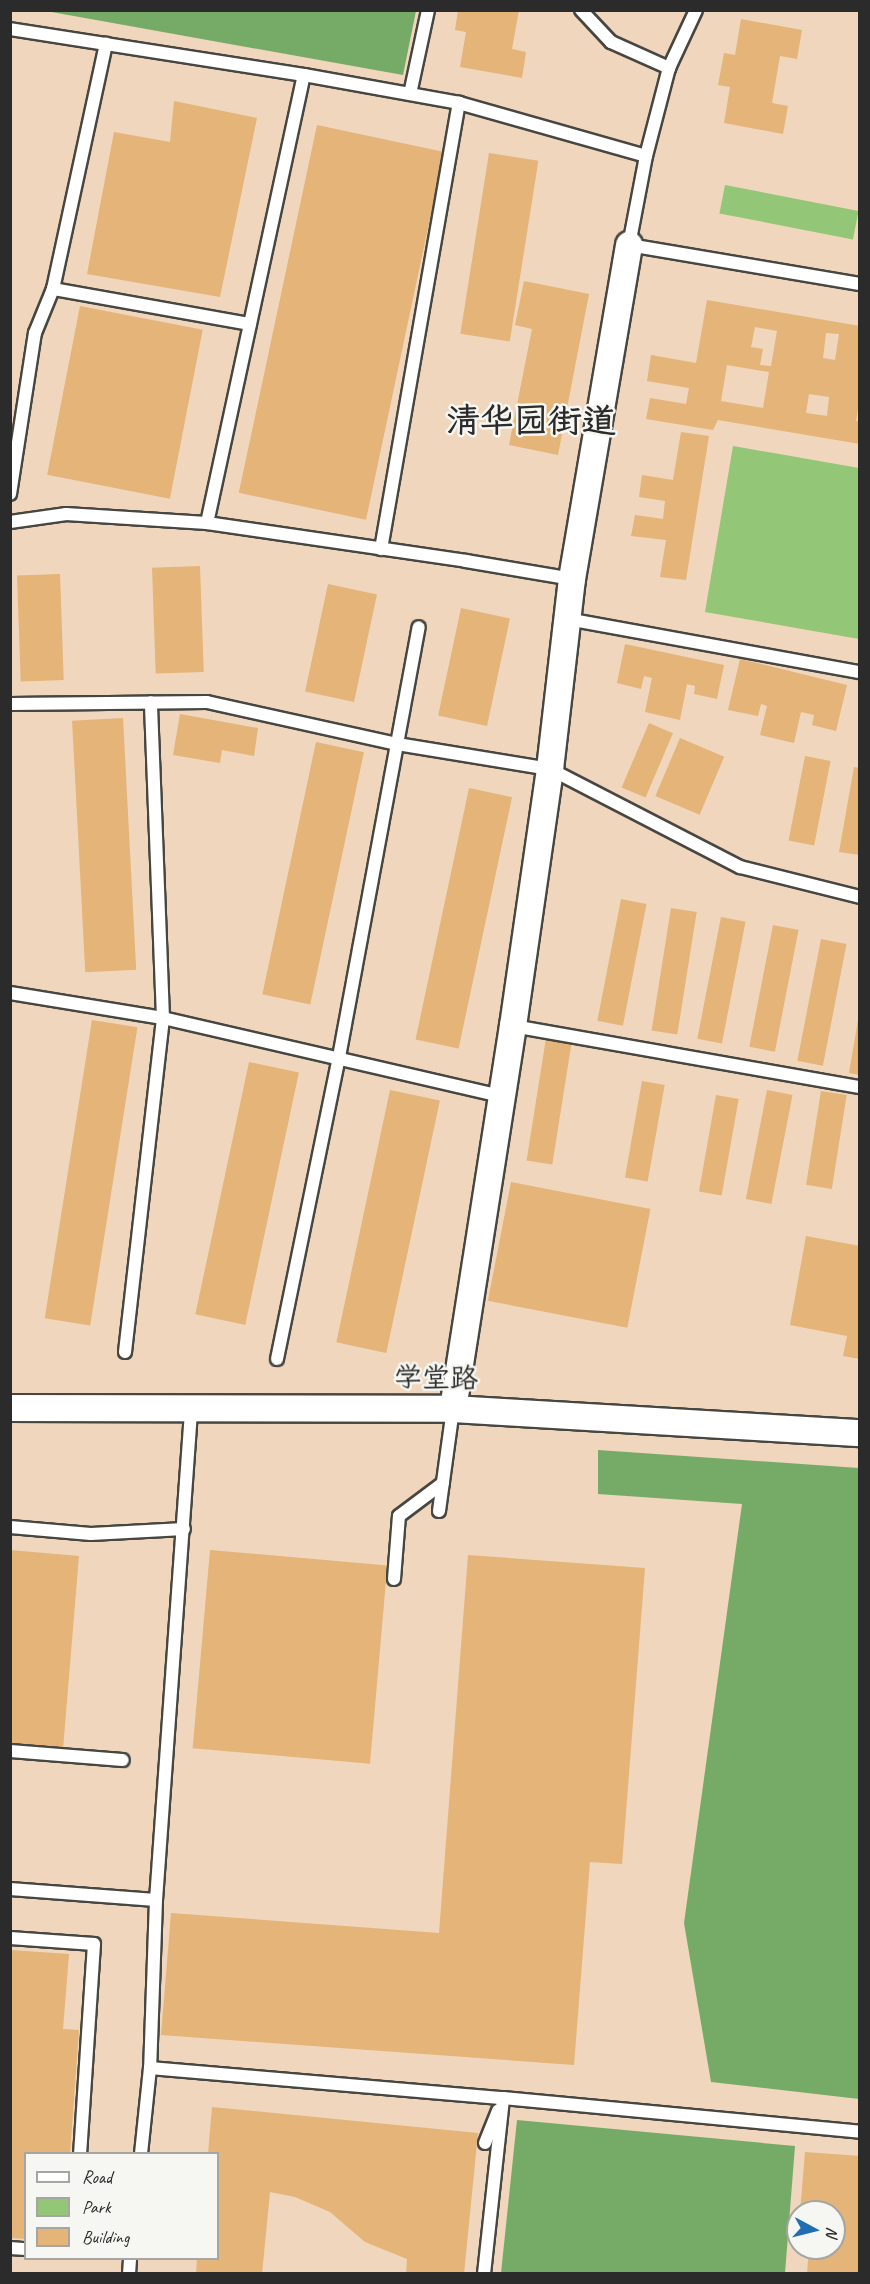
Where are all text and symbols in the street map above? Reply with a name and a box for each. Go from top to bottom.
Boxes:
district label: 清华园街道 [446,401,616,441]
street label: 学堂路 [394,1360,478,1396]
legend [24,2152,219,2260]
text: Road [82,2166,112,2188]
text: Park [82,2196,111,2218]
north arrow [786,2200,846,2260]
text: Building [82,2226,129,2248]
text: N [821,2226,842,2238]

